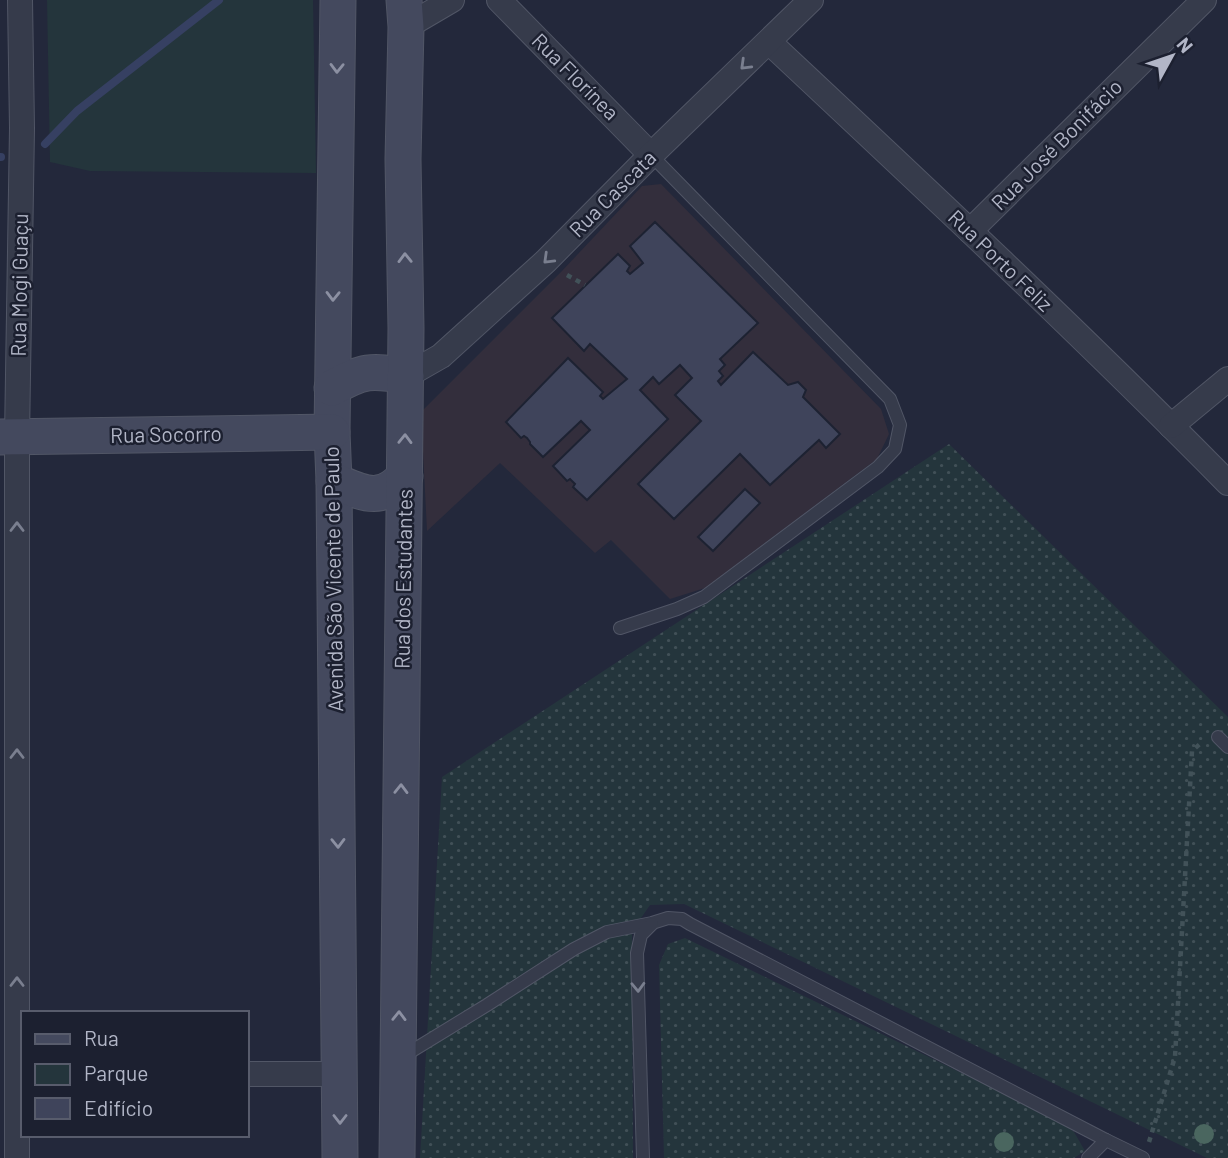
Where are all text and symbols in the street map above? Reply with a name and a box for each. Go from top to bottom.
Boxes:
north arrow [1137,21,1207,91]
street label: Rua Florínea [528,27,625,124]
text: N [1173,33,1198,57]
one-way arrow [740,56,753,69]
one-way arrow [329,63,344,74]
street label: Rua José Bonifácio [985,73,1127,215]
street label: Rua Cascata [563,144,661,242]
street label: Rua Porto Feliz [944,204,1058,316]
street label: Rua Mogi Guaçu [5,213,32,357]
one-way arrow [543,250,556,263]
one-way arrow [397,253,413,263]
one-way arrow [325,291,341,301]
street label: Rua Socorro [110,420,222,447]
one-way arrow [397,433,413,444]
street label: Avenida São Vicente de Paulo [318,446,347,712]
street label: Rua dos Estudantes [388,489,417,669]
one-way arrow [9,521,25,531]
one-way arrow [9,748,25,759]
one-way arrow [393,783,409,794]
one-way arrow [330,838,346,849]
one-way arrow [9,976,25,986]
one-way arrow [630,982,646,993]
legend [21,1011,248,1137]
one-way arrow [391,1011,407,1021]
text: Rua [84,1025,119,1050]
text: Parque [84,1060,149,1085]
text: Edifício [84,1095,153,1120]
one-way arrow [332,1114,348,1125]

